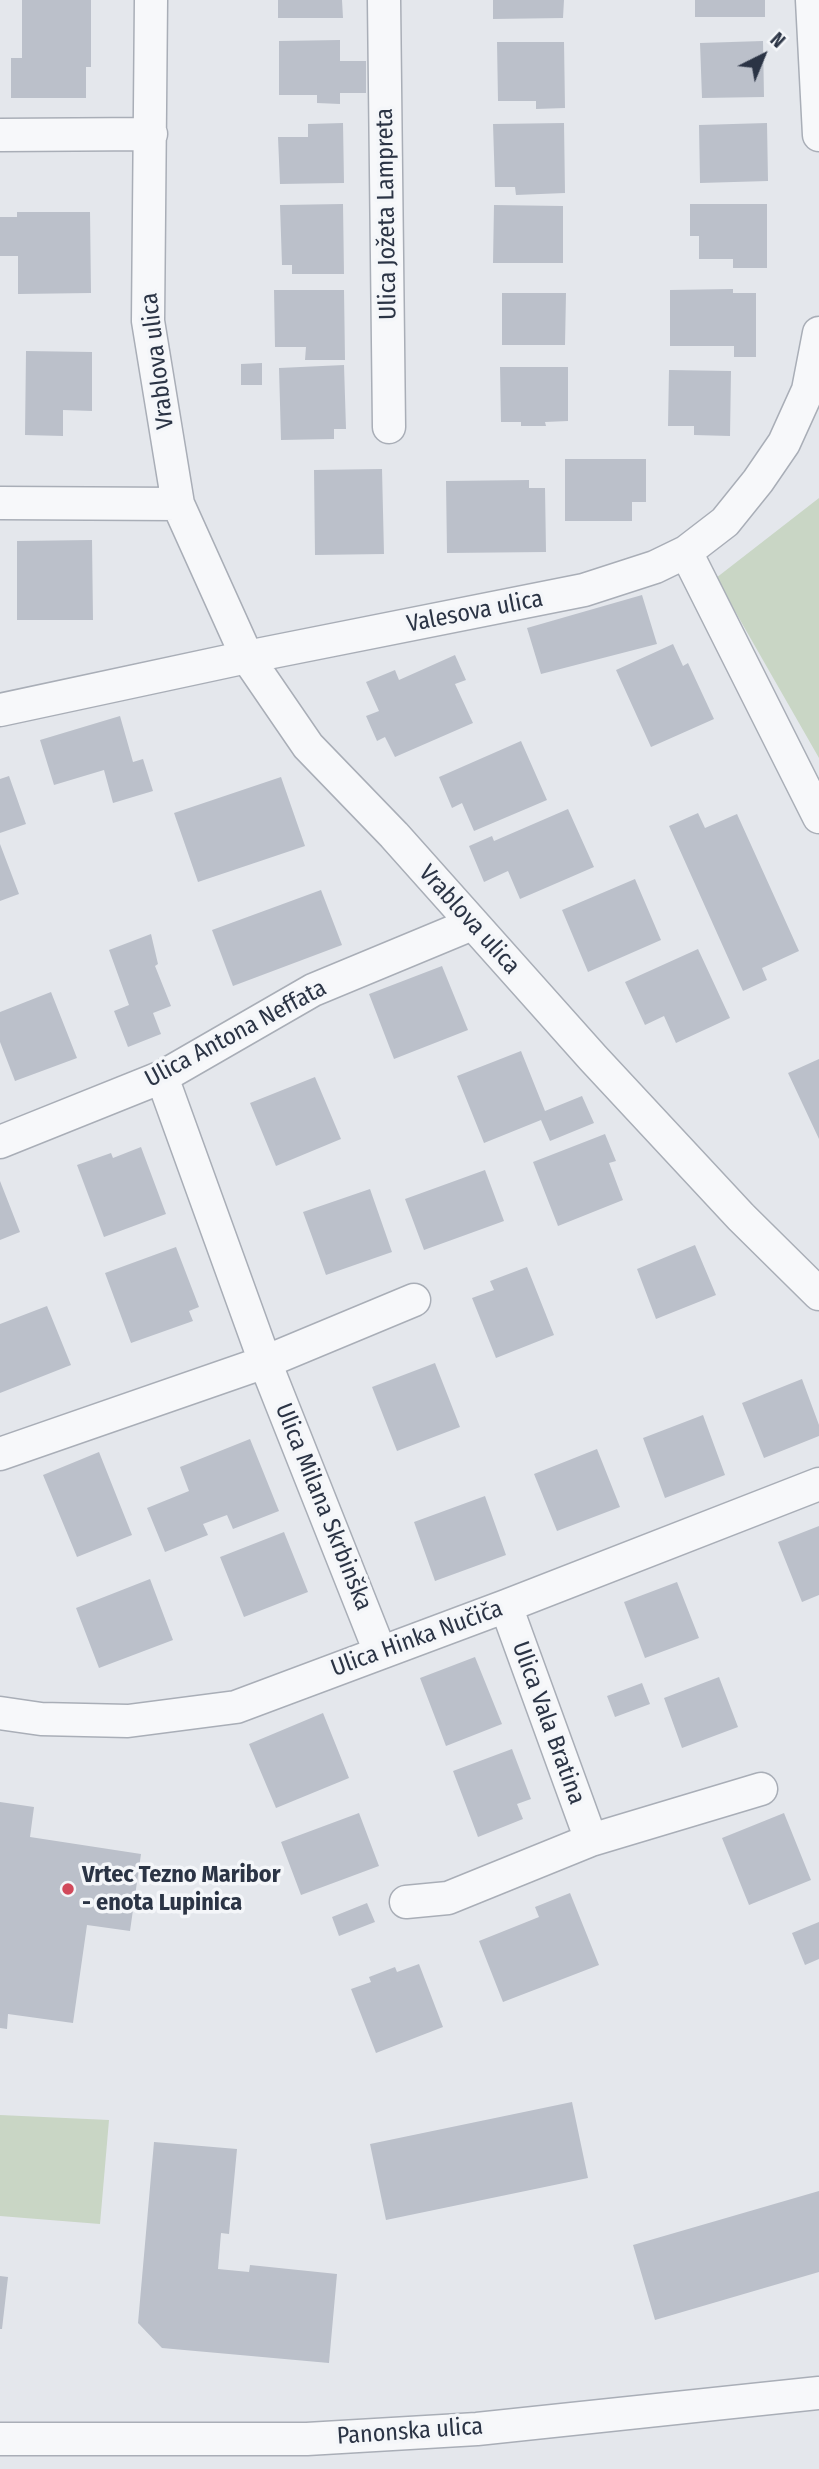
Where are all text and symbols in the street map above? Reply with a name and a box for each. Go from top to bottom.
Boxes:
north arrow [728,21,798,91]
text: N [766,28,790,53]
street label: Ulica Jožeta Lampreta [371,108,403,320]
street label: Vrablova ulica [135,291,181,431]
street label: Valesova ulica [404,585,546,639]
street label: Vrablova ulica [412,859,526,981]
street label: Ulica Antona Neffata [140,974,332,1094]
street label: Ulica Milana Skrbinška [268,1399,378,1615]
street label: Ulica Hinka Nučiča [327,1595,507,1683]
street label: Ulica Vala Bratina [505,1638,591,1808]
place label: Vrtec Tezno Maribor - enota Lupinica [82,1861,280,1917]
marker: Vrtec Tezno Maribor - enota Lupinica [60,1881,76,1897]
street label: Panonska ulica [336,2413,484,2451]

